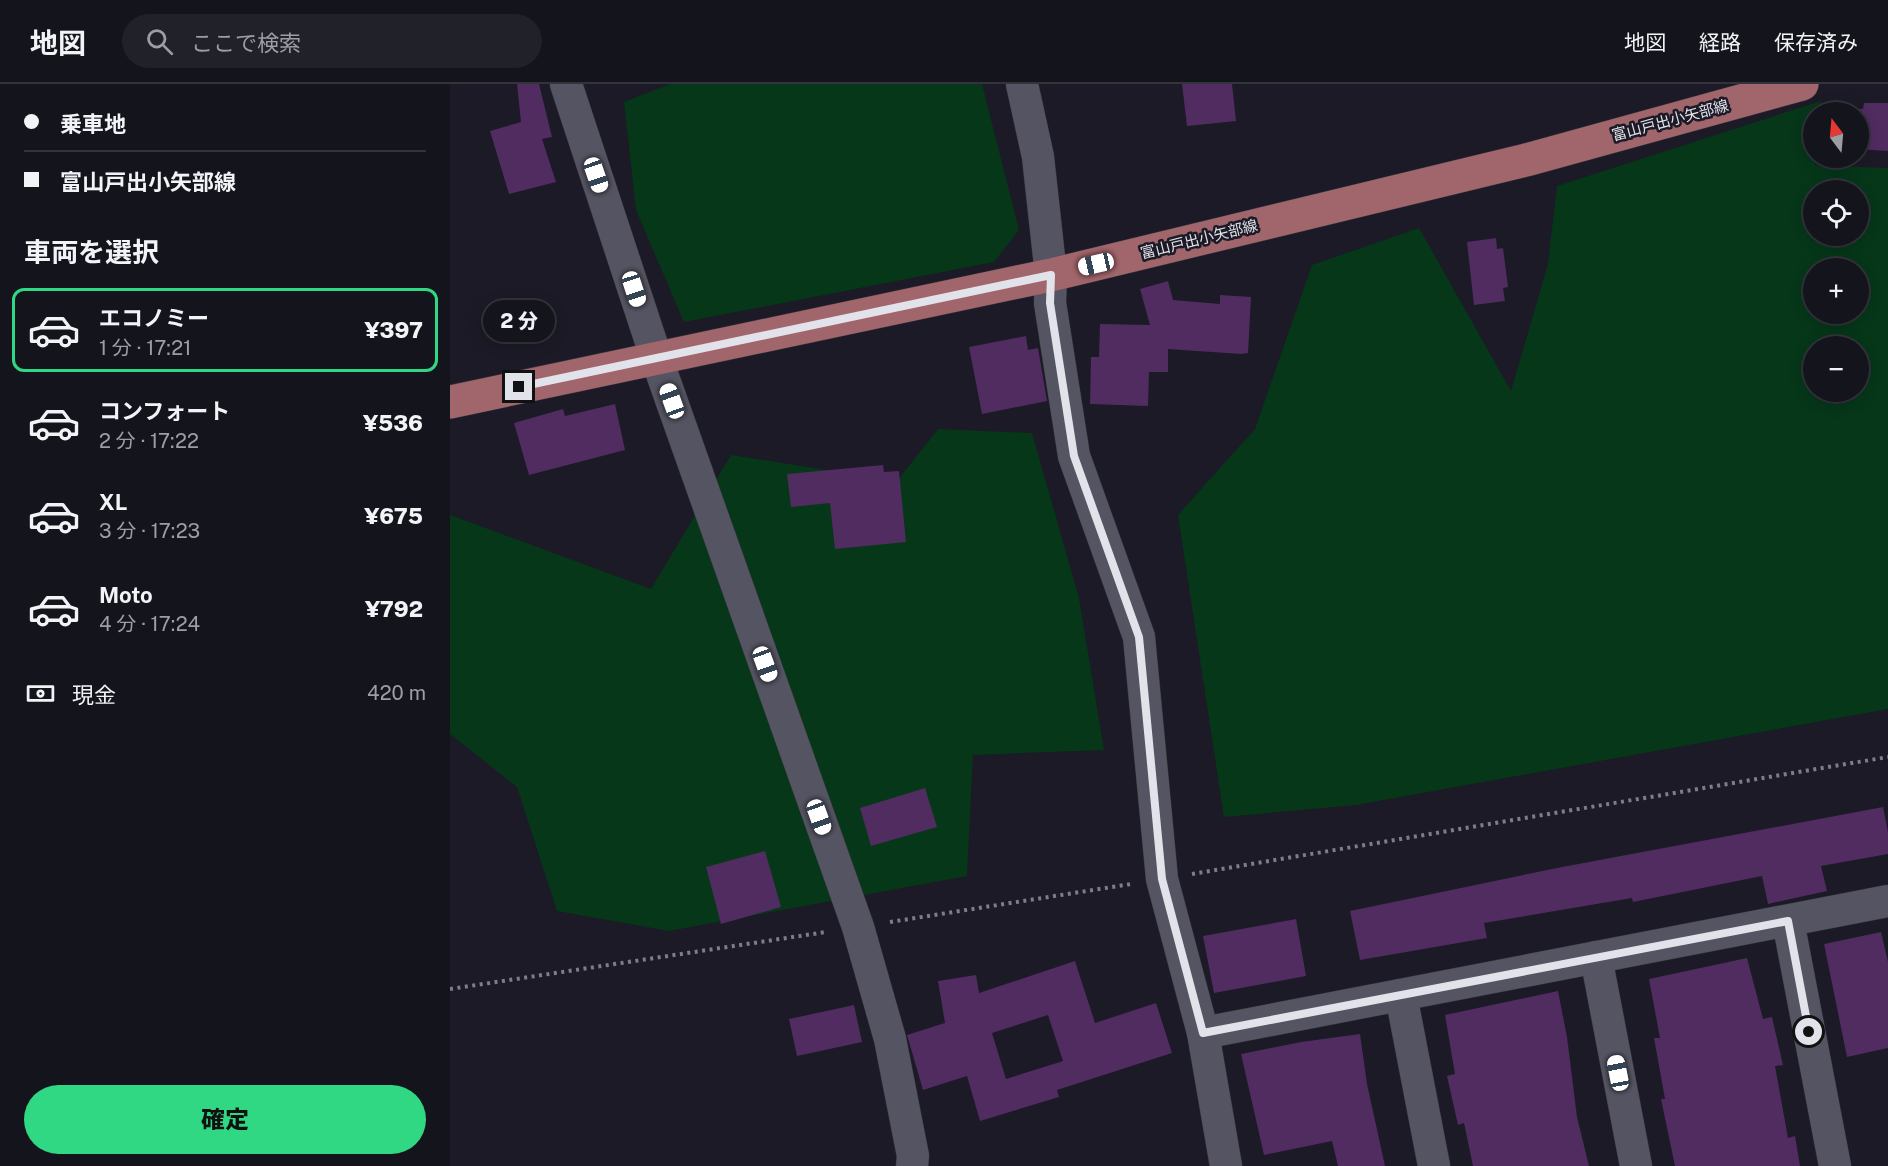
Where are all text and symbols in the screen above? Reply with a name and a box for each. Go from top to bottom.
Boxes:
search box [122,14,542,68]
icon: search [143,25,176,58]
text: 地図 [30,26,86,59]
text: ここで検索 [191,30,301,56]
text: 地図 [1624,30,1666,55]
text: 経路 [1699,30,1741,55]
text: 保存済み [1774,30,1858,55]
street label: 富山戸出小矢部線 [1610,96,1730,144]
north arrow [1803,102,1869,168]
map controls [1803,102,1869,402]
text: 乗車地 [60,111,126,137]
car [582,155,610,195]
text: 富山戸出小矢部線 [60,169,236,195]
button: locate [1803,180,1869,246]
street label: 富山戸出小矢部線 [1139,216,1259,262]
text: 車両を選択 [24,236,159,268]
car [1076,251,1116,277]
button: + [1803,258,1869,324]
car [620,269,648,309]
callout: 2 分 [483,300,555,342]
icon: car [27,303,81,357]
text: エコノミー [99,305,209,331]
text: 2 分 [500,309,538,333]
text: ¥397 [365,317,423,343]
text: 1 分 · 17:21 [99,336,191,360]
button: − [1803,336,1869,402]
route end [505,373,532,400]
car [657,381,687,421]
icon: car [27,396,81,450]
text: コンフォート [99,398,230,424]
text: ¥536 [363,410,423,436]
text: 2 分 · 17:22 [99,429,199,453]
icon: car [27,489,81,543]
text: XL [99,489,127,515]
text: ¥675 [364,503,423,529]
text: 3 分 · 17:23 [99,519,200,543]
icon: car [27,582,81,636]
text: Moto [99,582,153,608]
text: ¥792 [365,596,423,622]
text: 4 分 · 17:24 [99,612,200,636]
car [750,644,780,684]
icon: cash [24,677,57,710]
text: 420 m [367,681,426,705]
text: 現金 [72,682,116,708]
car [804,797,834,837]
route start [1795,1018,1822,1045]
car [1606,1054,1630,1092]
button: 確定 [24,1085,426,1154]

